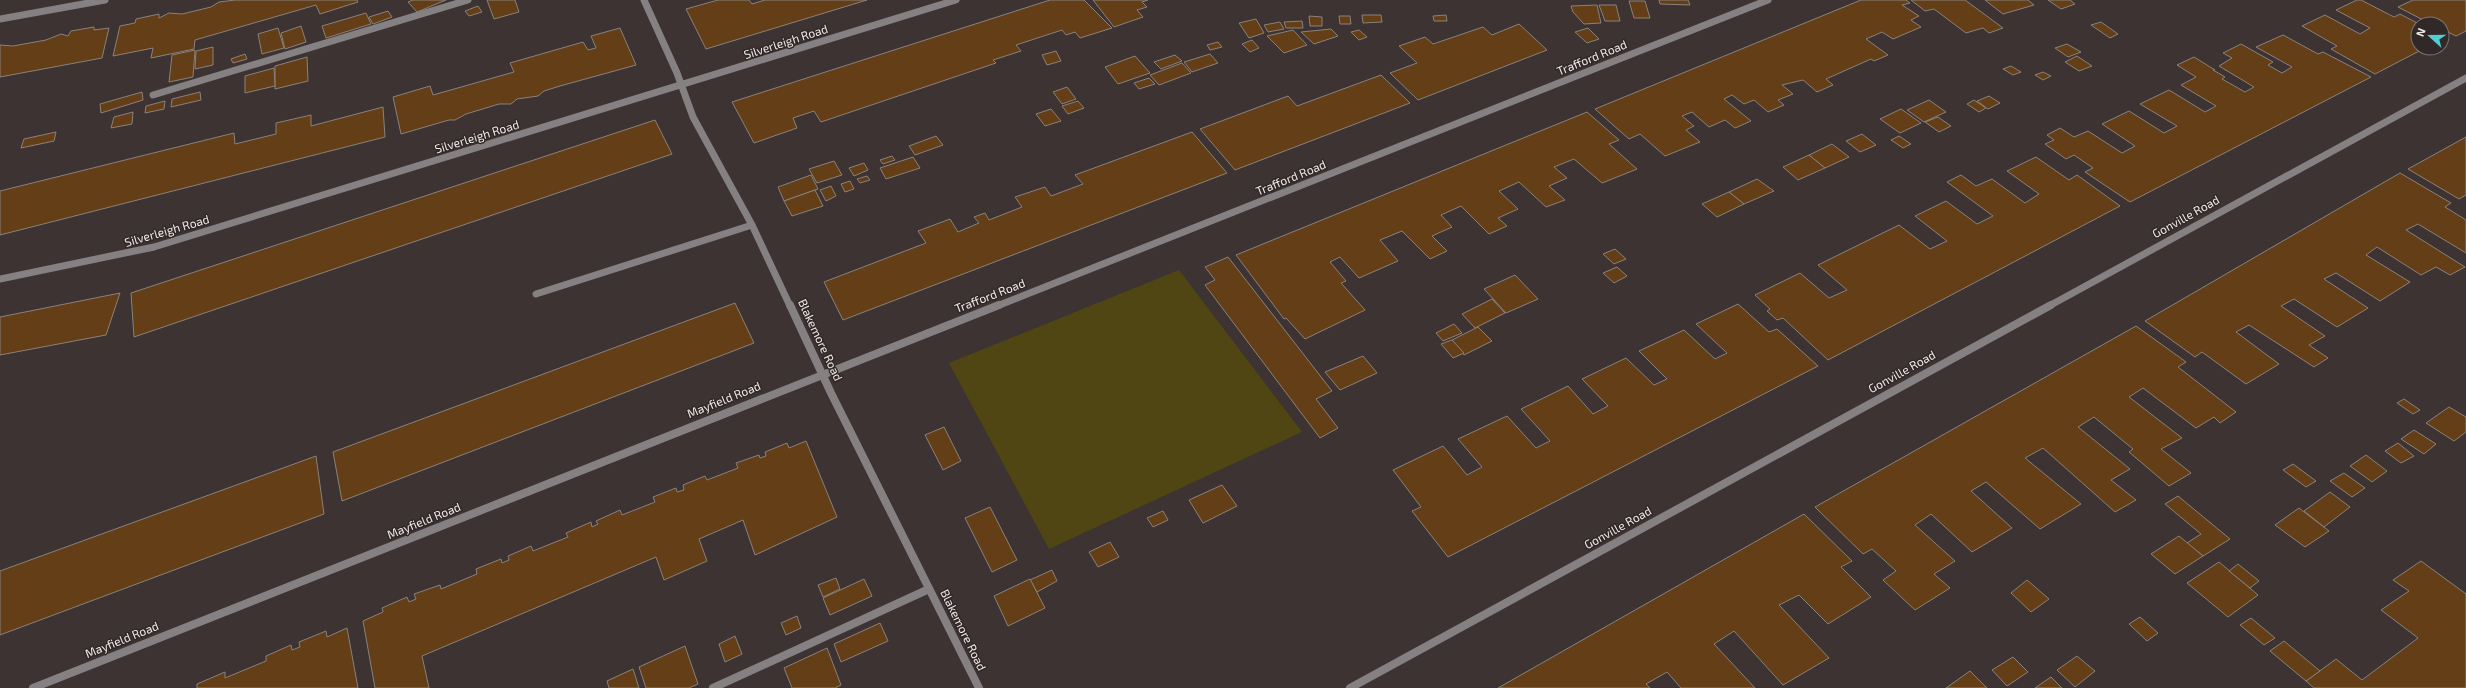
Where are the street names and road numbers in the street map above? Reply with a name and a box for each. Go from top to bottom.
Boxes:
street label: Silverleigh Road [742,21,829,61]
street label: Trafford Road [1555,37,1629,77]
street label: Silverleigh Road [433,117,521,156]
street label: Trafford Road [1254,157,1328,197]
street label: Gonville Road [2150,192,2222,240]
street label: Silverleigh Road [123,211,211,249]
street label: Trafford Road [952,275,1027,315]
street label: Blakemore Road [796,296,846,383]
street label: Gonville Road [1866,347,1938,395]
street label: Mayfield Road [685,378,762,420]
street label: Mayfield Road [385,499,462,541]
street label: Gonville Road [1582,503,1654,551]
street label: Blakemore Road [938,587,990,673]
street label: Mayfield Road [83,618,160,660]

